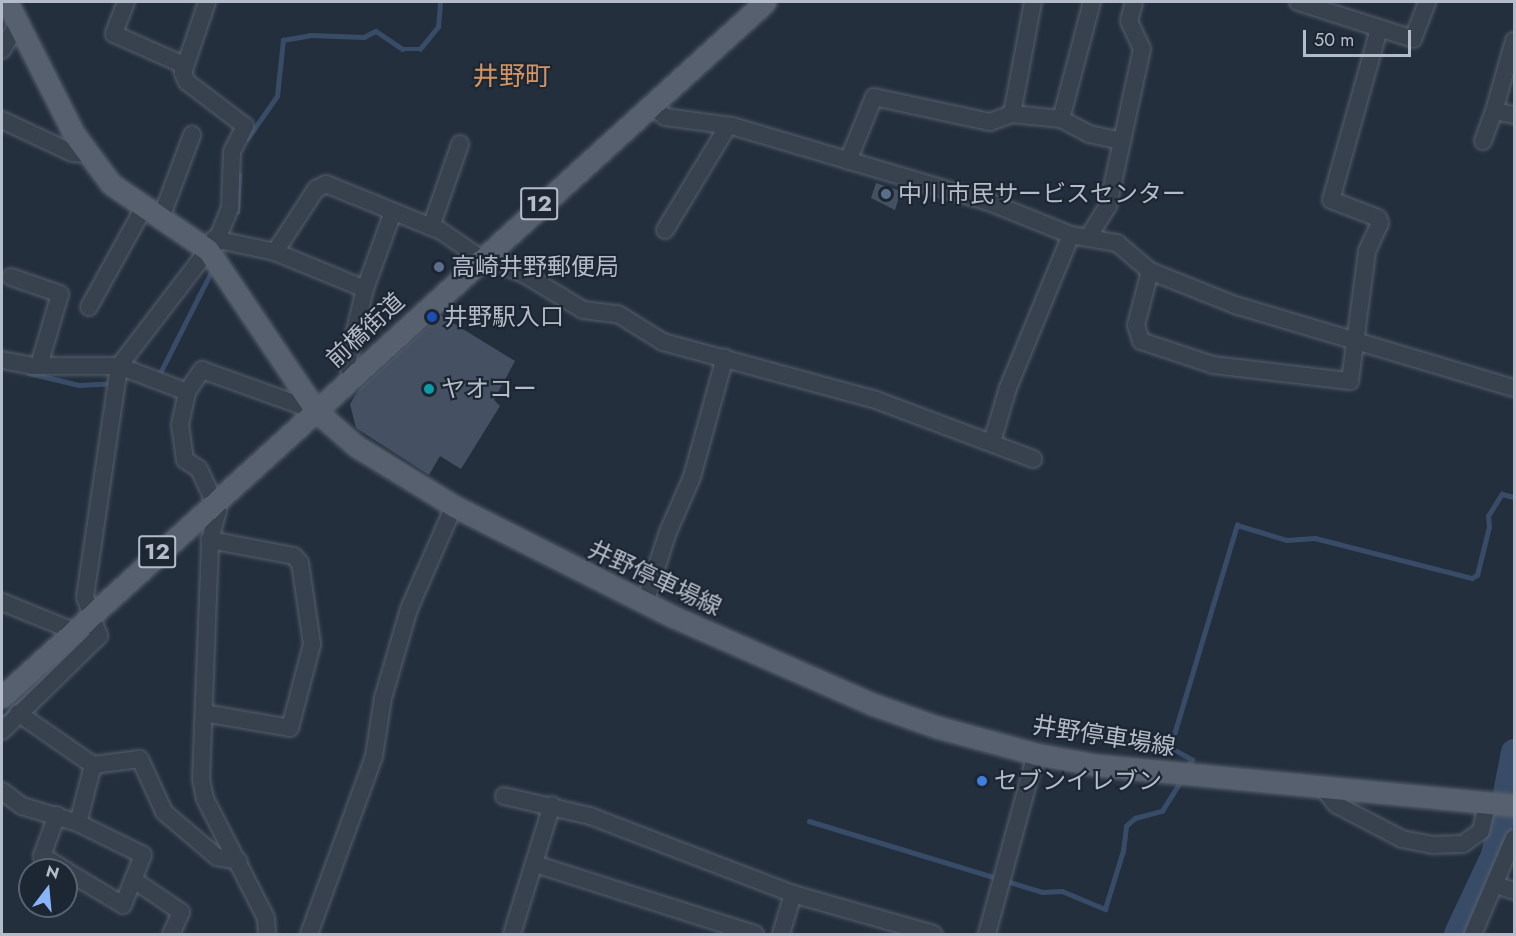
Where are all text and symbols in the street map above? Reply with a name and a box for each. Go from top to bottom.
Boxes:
scale bar [1306,18,1414,56]
text: 50 m [1314,27,1354,53]
district label: 井野町 [473,61,551,93]
place label: 中川市民サービスセンター [898,180,1186,208]
road number: 12 [520,185,558,223]
marker: 中川市民サービスセンター [879,187,893,201]
place label: 高崎井野郵便局 [451,253,619,281]
marker: 高崎井野郵便局 [432,260,446,274]
street label: 前橋街道 [320,287,410,373]
place label: 井野駅入口 [444,303,564,331]
marker: 井野駅入口 [425,310,439,324]
place label: ヤオコー [441,375,537,403]
marker: ヤオコー [422,382,436,396]
road number: 12 [138,533,176,571]
street label: 井野停車場線 [584,535,726,621]
street label: 井野停車場線 [1031,711,1177,761]
place label: セブンイレブン [994,767,1162,795]
marker: セブンイレブン [975,774,989,788]
north arrow [18,858,78,918]
text: N [43,859,62,885]

